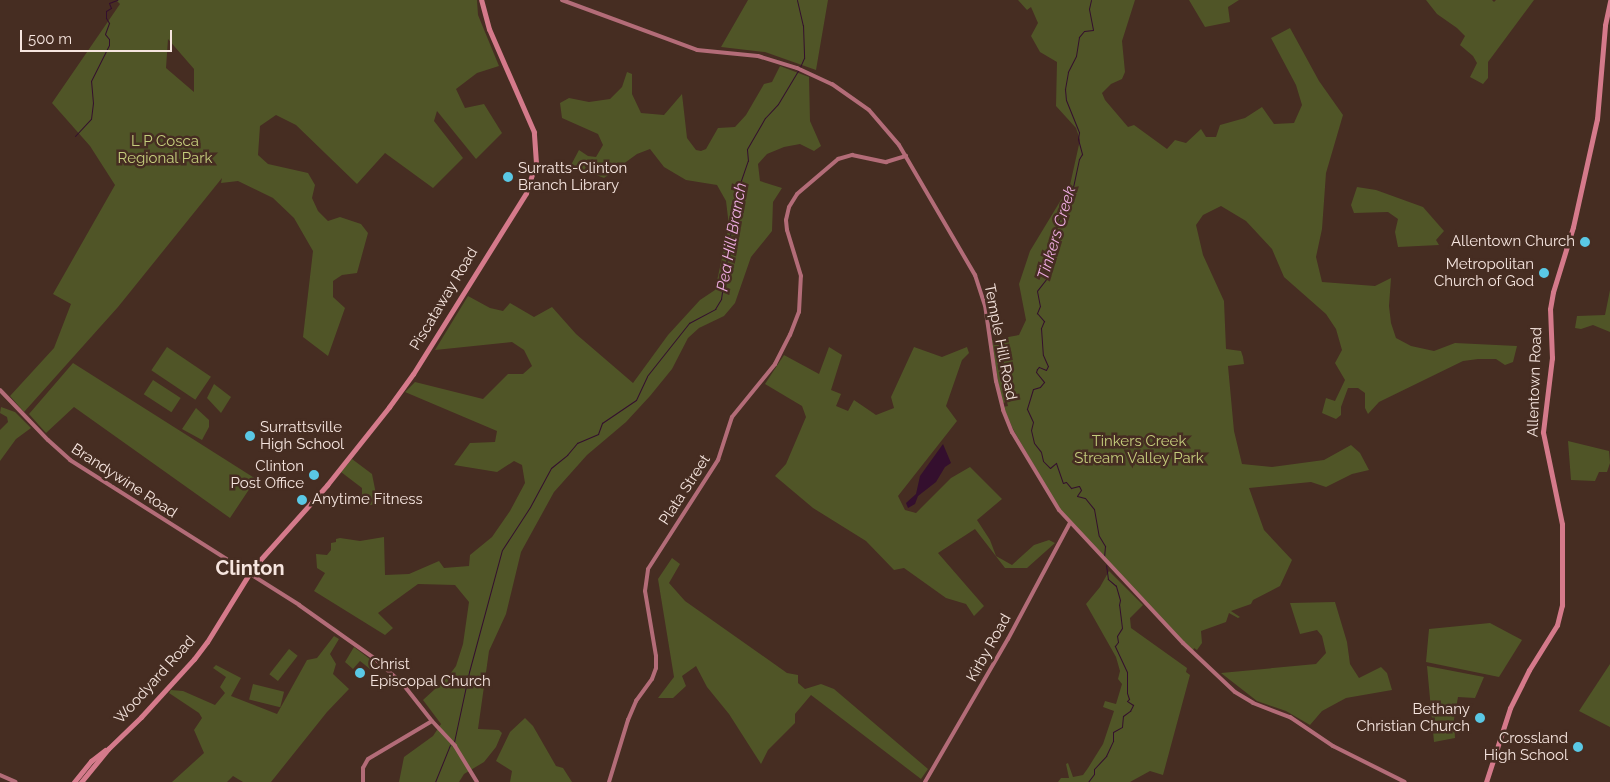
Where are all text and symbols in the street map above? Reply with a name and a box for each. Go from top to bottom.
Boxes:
scale bar [22,20,175,52]
text: 500 m [28,30,72,48]
park label: L P Cosca Regional Park [117,132,213,167]
place label: Surratts-Clinton Branch Library [518,159,627,194]
marker: Surratts-Clinton Branch Library [502,171,514,183]
water label: Pea Hill Branch [713,181,751,293]
water label: Tinkers Creek [1034,184,1080,282]
place label: Allentown Church [1451,233,1575,251]
marker: Allentown Church [1579,236,1591,248]
street label: Piscataway Road [406,244,482,354]
place label: Metropolitan Church of God [1434,255,1534,290]
marker: Metropolitan Church of God [1538,267,1550,279]
street label: Temple Hill Road [980,282,1020,402]
street label: Allentown Road [1524,327,1546,437]
place label: Surrattsville High School [260,418,344,453]
marker: Surrattsville High School [244,430,256,442]
park label: Tinkers Creek Stream Valley Park [1074,432,1204,467]
street label: Brandywine Road [68,440,180,522]
street label: Plata Street [656,451,714,529]
place label: Clinton Post Office [231,457,304,492]
marker: Clinton Post Office [308,469,320,481]
place label: Anytime Fitness [312,491,423,509]
marker: Anytime Fitness [296,494,308,506]
district label: Clinton [216,556,284,580]
street label: Kirby Road [963,611,1015,685]
street label: Woodyard Road [111,632,199,728]
place label: Christ Episcopal Church [370,655,491,690]
marker: Christ Episcopal Church [354,667,366,679]
place label: Bethany Christian Church [1356,700,1470,735]
marker: Bethany Christian Church [1474,712,1486,724]
place label: Crossland High School [1484,729,1568,764]
marker: Crossland High School [1572,741,1584,753]

